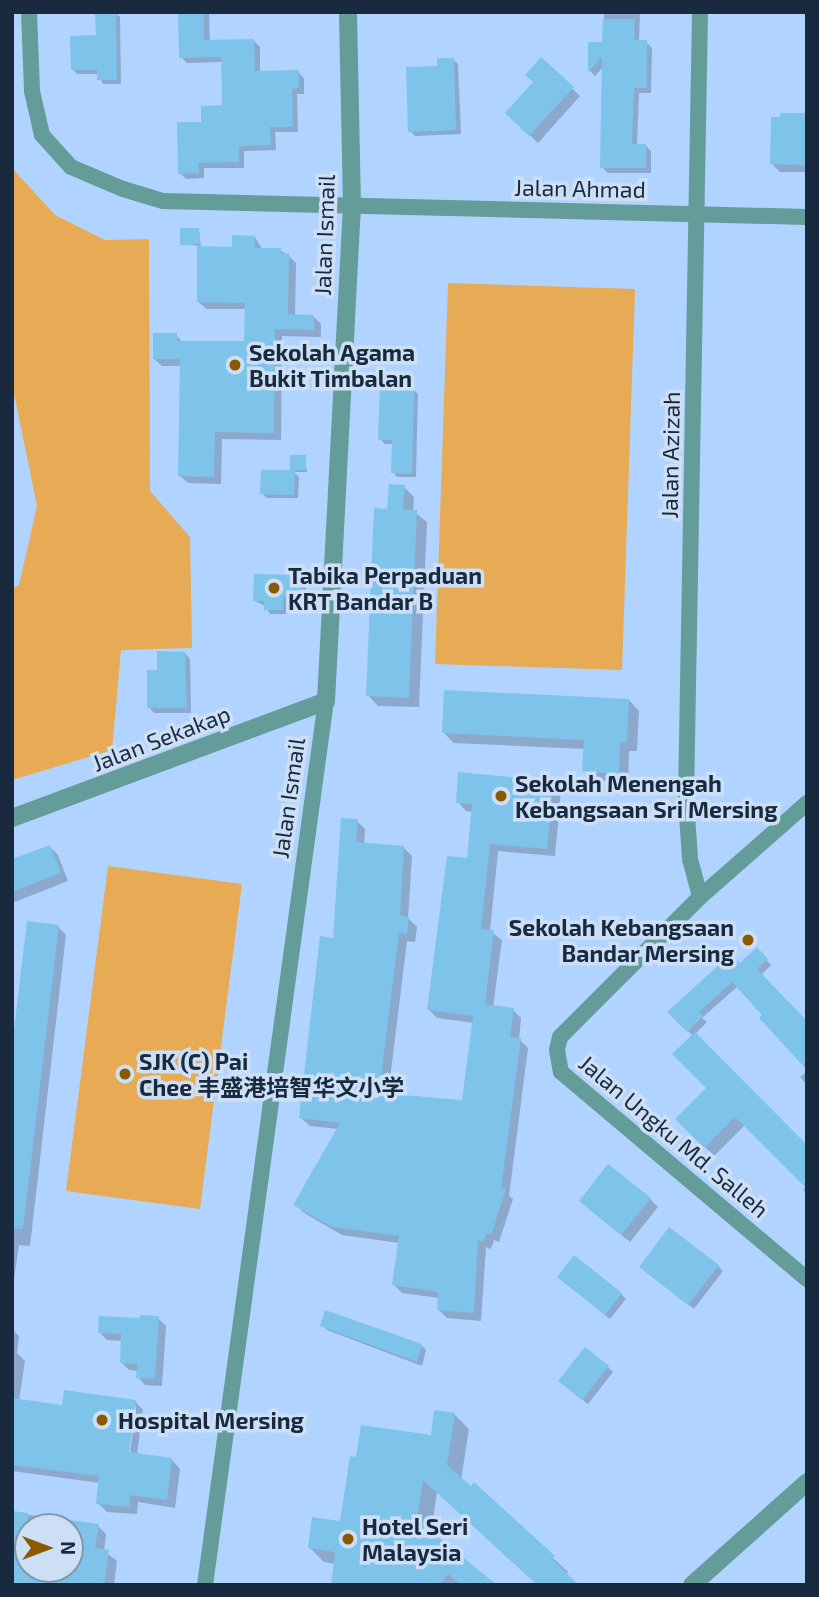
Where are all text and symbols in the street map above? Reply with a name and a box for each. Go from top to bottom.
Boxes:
street label: Jalan Ahmad [514,173,646,203]
street label: Jalan Ismail [308,174,340,296]
place label: Sekolah Agama Bukit Timbalan [249,338,416,392]
marker: Sekolah Agama Bukit Timbalan [227,357,243,373]
street label: Jalan Azizah [655,391,685,519]
place label: Tabika Perpaduan KRT Bandar B [288,561,482,615]
marker: Tabika Perpaduan KRT Bandar B [266,580,282,596]
street label: Jalan Sekakap [88,699,234,777]
street label: Jalan Ismail [266,736,310,860]
place label: Sekolah Menengah Kebangsaan Sri Mersing [515,769,778,823]
marker: Sekolah Menengah Kebangsaan Sri Mersing [493,788,509,804]
place label: Sekolah Kebangsaan Bandar Mersing [509,913,734,967]
marker: Sekolah Kebangsaan Bandar Mersing [740,932,756,948]
place label: SJK (C) Pai Chee 丰盛港培智华文小学 [139,1047,404,1101]
street label: Jalan Ungku Md. Salleh [574,1049,774,1223]
marker: SJK (C) Pai Chee 丰盛港培智华文小学 [117,1066,133,1082]
place label: Hospital Mersing [118,1406,304,1434]
marker: Hospital Mersing [92,1410,112,1430]
place label: Hotel Seri Malaysia [362,1512,469,1566]
north arrow [14,1513,84,1583]
marker: Hotel Seri Malaysia [340,1531,356,1547]
text: N [57,1541,80,1555]

